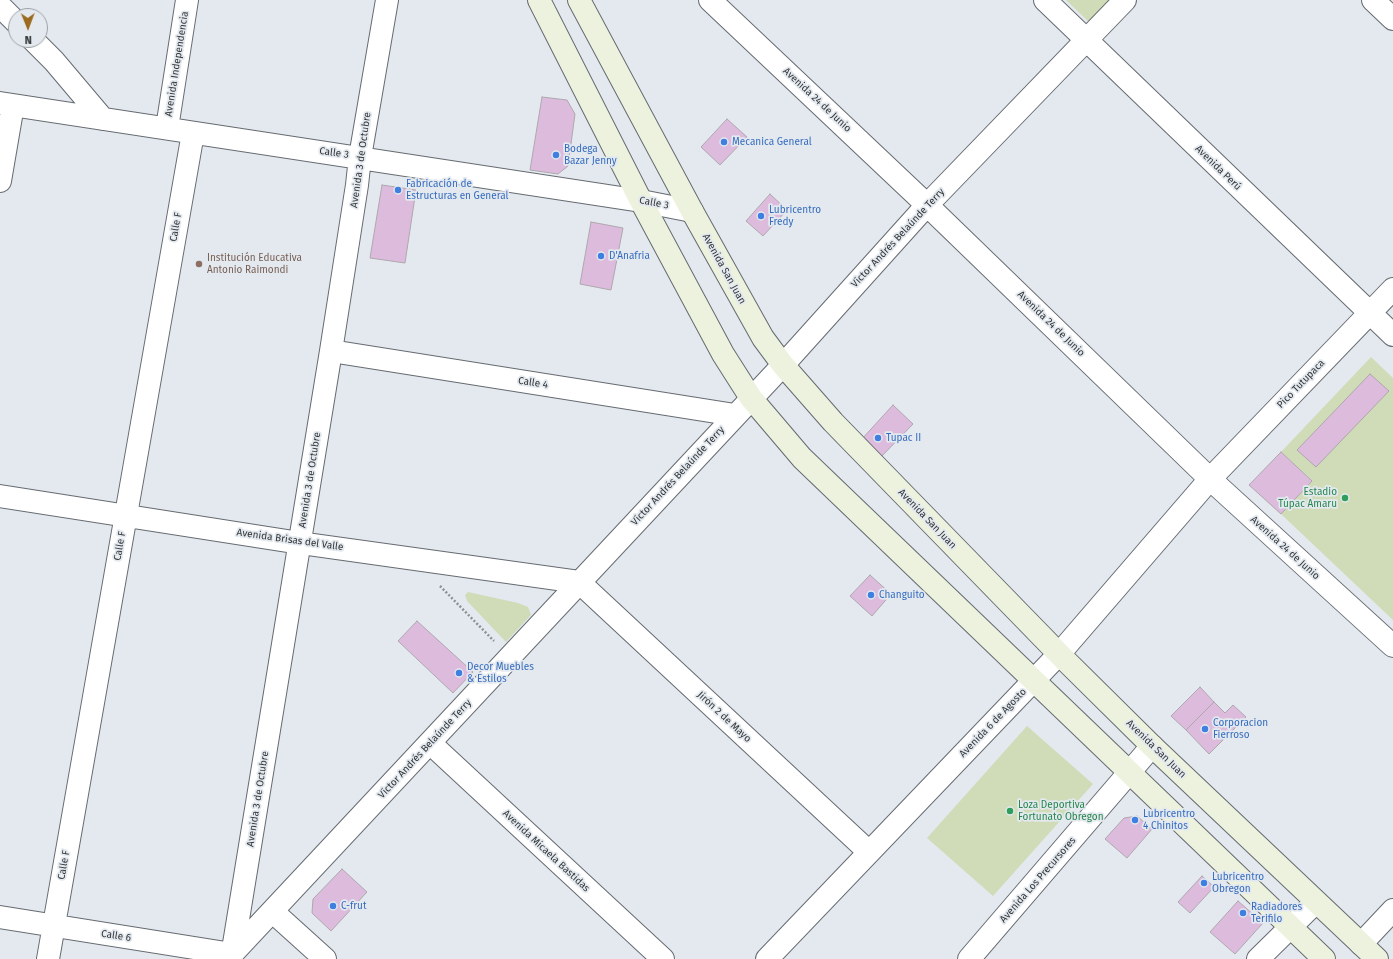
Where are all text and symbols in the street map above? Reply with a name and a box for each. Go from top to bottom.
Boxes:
north arrow [8,8,48,48]
street label: Avenida Independencia [163,10,191,118]
text: N [24,33,32,46]
street label: Avenida 24 de Junio [780,65,854,135]
street label: Avenida 3 de Octubre [348,111,374,209]
place label: Mecanica General [732,136,812,148]
marker: Mecanica General [719,137,729,147]
place label: Bodega Bazar Jenny [564,143,617,166]
street label: Avenida Perú [1192,143,1244,193]
street label: Calle 3 [318,145,350,161]
marker: Bodega Bazar Jenny [551,150,561,160]
place label: Fabricación de Estructuras en General [406,178,508,202]
marker: Fabricación de Estructuras en General [393,185,403,195]
street label: Víctor Andrés Belaúnde Terry [849,186,947,290]
street label: Calle 3 [638,194,670,212]
place label: Lubricentro Fredy [769,204,821,228]
street label: Calle F [168,211,184,243]
marker: Lubricentro Fredy [756,211,766,221]
street label: Avenida San Juan [700,232,748,306]
place label: D'Anafria [609,250,650,262]
marker: D'Anafria [596,251,606,261]
place label: Institución Educativa Antonio Raimondi [207,252,302,276]
marker: Institución Educativa Antonio Raimondi [194,259,204,269]
street label: Avenida 24 de Junio [1015,289,1087,359]
street label: Pico Tutupaca [1275,357,1327,411]
street label: Calle 4 [517,375,549,391]
street label: Víctor Andrés Belaúnde Terry [629,424,727,528]
street label: Avenida 3 de Octubre [297,431,323,529]
place label: Tupac II [886,432,921,444]
marker: Tupac II [873,433,883,443]
place label: Estadio Túpac Amaru [1278,486,1337,510]
street label: Avenida San Juan [895,487,959,551]
marker: Estadio Túpac Amaru [1340,493,1350,503]
street label: Avenida 24 de Junio [1248,514,1322,582]
street label: Avenida Brisas del Valle [236,527,344,553]
street label: Calle F [112,530,128,562]
place label: Changuito [879,589,925,601]
marker: Changuito [866,590,876,600]
place label: Decor Muebles & Estilos [467,661,534,684]
marker: Decor Muebles & Estilos [454,668,464,678]
street label: Avenida 6 de Agosto [957,686,1029,760]
street label: Jirón 2 de Mayo [695,689,753,745]
street label: Víctor Andrés Belaúnde Terry [376,697,474,801]
street label: Avenida San Juan [1124,717,1188,781]
place label: Corporacion Fierroso [1213,717,1268,740]
marker: Corporacion Fierroso [1200,724,1210,734]
street label: Avenida 3 de Octubre [245,750,271,848]
place label: Loza Deportiva Fortunato Obregon [1018,799,1104,822]
marker: Loza Deportiva Fortunato Obregon [1005,806,1015,816]
street label: Avenida Micaela Bastidas [500,808,592,894]
place label: Lubricentro 4 Chinitos [1143,808,1195,832]
marker: Lubricentro 4 Chinitos [1130,815,1140,825]
street label: Avenida Los Precursores [997,835,1079,925]
street label: Calle F [56,849,72,881]
place label: Lubricentro Obregon [1212,871,1264,894]
marker: Lubricentro Obregon [1199,878,1209,888]
place label: C-frut [341,900,367,912]
marker: C-frut [328,901,338,911]
place label: Radiadores Terifilo [1251,901,1302,924]
marker: Radiadores Terifilo [1238,908,1248,918]
street label: Calle 6 [100,928,132,944]

